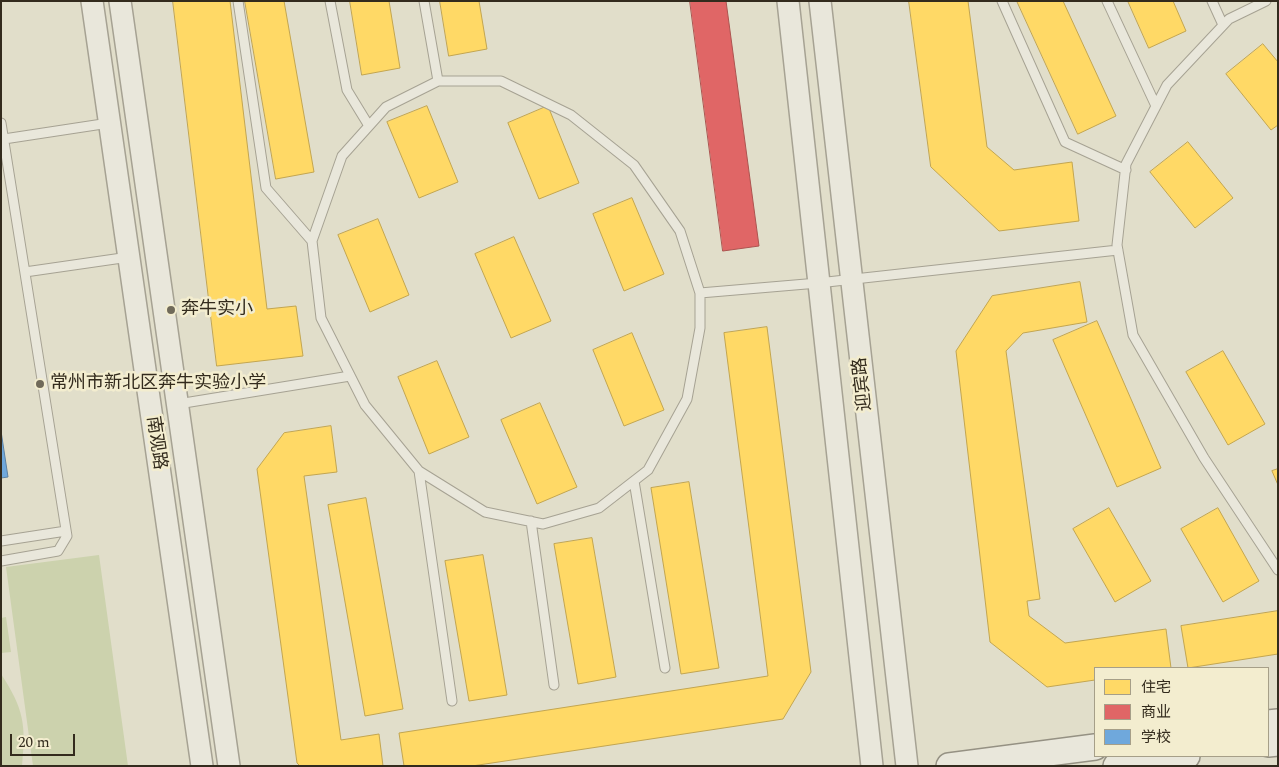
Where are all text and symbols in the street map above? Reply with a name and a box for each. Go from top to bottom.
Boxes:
place label: 奔牛实小 [181,299,253,321]
marker: 奔牛实小 [165,304,177,316]
street label: 迎宾路 [850,356,878,412]
place label: 常州市新北区奔牛实验小学 [50,373,266,395]
marker: 常州市新北区奔牛实验小学 [34,378,46,390]
street label: 南观路 [141,415,169,471]
legend [1094,667,1269,757]
text: 住宅 [1141,676,1171,699]
text: 商业 [1141,701,1171,724]
scale bar [12,724,78,756]
text: 学校 [1141,726,1171,749]
text: 20 m [18,731,50,754]

